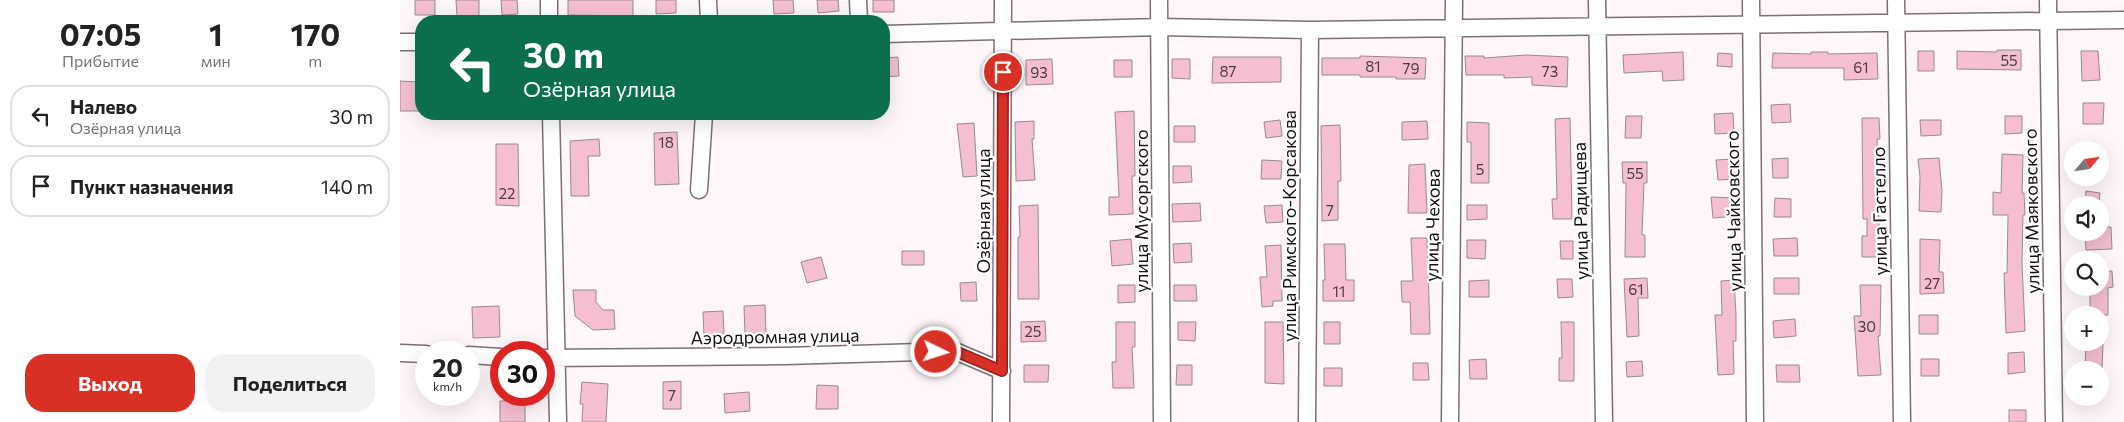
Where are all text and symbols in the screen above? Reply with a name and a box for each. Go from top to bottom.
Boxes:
text: 07:05 [60,15,141,52]
text: 1 [209,15,223,52]
text: 170 [290,15,340,52]
text: 30 m [523,32,604,75]
icon: left [440,35,505,100]
text: Прибытие [62,51,139,70]
text: мин [201,51,231,70]
text: m [308,51,322,70]
pin [982,51,1024,93]
house number: 55 [2000,51,2018,69]
house number: 81 [1365,57,1381,75]
icon: arrive [989,58,1017,86]
house number: 61 [1853,58,1869,76]
house number: 79 [1403,59,1419,77]
house number: 87 [1220,62,1237,80]
house number: 73 [1542,62,1558,80]
house number: 93 [1030,63,1048,81]
text: Озёрная улица [523,75,676,102]
text: Налево [70,95,137,118]
icon: left [27,102,55,130]
text: 30 m [330,105,373,128]
street label: улица Римского-Корсакова [1278,110,1300,342]
text: Озёрная улица [70,118,181,137]
street label: улица Маяковского [2019,128,2043,294]
street label: улица Мусоргского [1130,129,1152,293]
street label: улица Чайковского [1721,130,1745,292]
house number: 18 [658,133,674,151]
north arrow [2064,141,2109,186]
map controls [2064,141,2109,406]
street label: улица Радищева [1568,142,1592,280]
street label: улица Гастелло [1867,146,1891,276]
street label: Озёрная улица [972,148,994,274]
house number: 5 [1476,160,1484,178]
house number: 55 [1626,164,1644,182]
street label: улица Чехова [1420,168,1444,282]
icon: arrive [27,172,55,200]
text: Пункт назначения [70,175,233,198]
text: 140 m [321,175,373,198]
house number: 22 [499,184,515,202]
button: sound [2064,196,2109,241]
house number: 7 [1326,201,1334,219]
button: search [2064,251,2109,296]
house number: 27 [1924,274,1940,292]
house number: 61 [1628,280,1644,298]
house number: 11 [1333,282,1345,300]
button: + [2064,306,2109,351]
house number: 30 [1858,317,1876,335]
house number: 25 [1025,322,1041,340]
street label: Аэродромная улица [690,324,860,348]
position arrow [909,325,961,377]
speed limit sign: 30 [490,341,555,406]
text: 20 [432,352,463,382]
button: Выход [25,354,195,412]
button: Поделиться [205,354,375,412]
button: − [2064,361,2109,406]
text: km/h [433,379,462,393]
house number: 7 [668,386,676,404]

